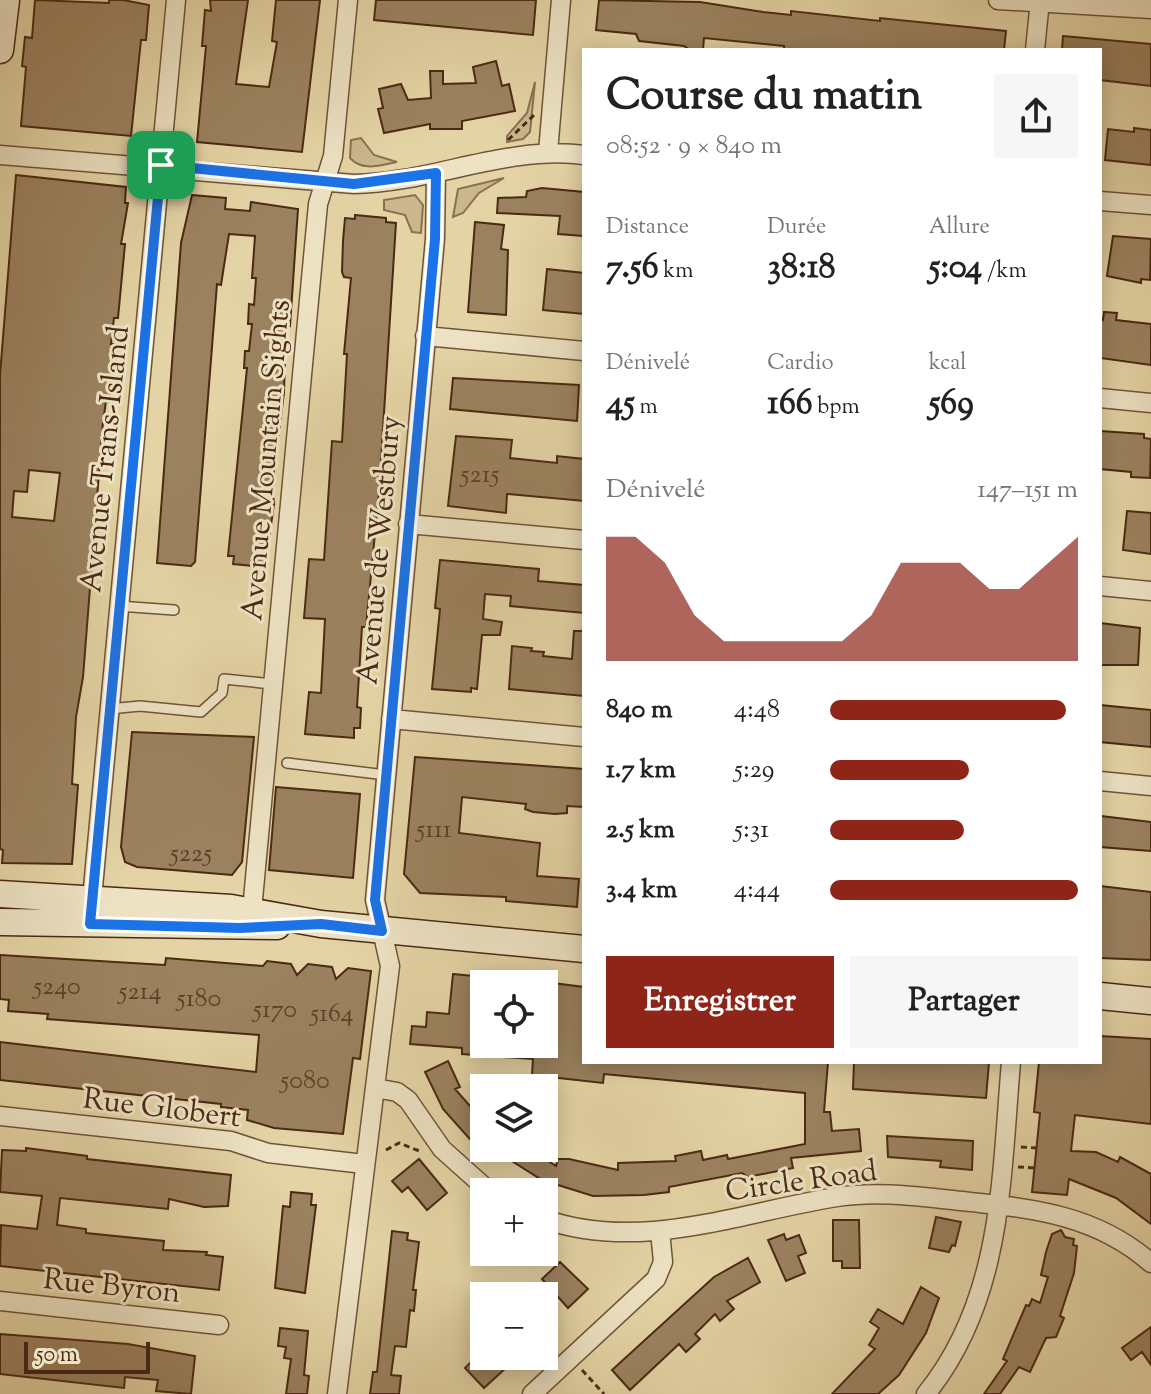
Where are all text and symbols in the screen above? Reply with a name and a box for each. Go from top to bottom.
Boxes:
text: Course du matin [606,66,922,129]
button: share [994,74,1078,158]
text: 08:52 · 9 × 840 m [606,128,782,165]
pin [127,131,195,199]
icon: arrive [139,143,183,187]
text: Distance [606,212,689,244]
text: Durée [767,212,826,244]
text: Allure [929,212,990,244]
text: 7.56 [606,244,659,293]
text: 38:18 [767,244,835,293]
text: 5:04 [929,244,982,293]
text: km [659,256,693,288]
text: /km [982,256,1027,288]
street label: Avenue Mountain Sights [232,298,303,622]
street label: Avenue Trans-Island [71,324,142,595]
text: Dénivelé [606,348,690,380]
text: Cardio [767,348,833,380]
text: kcal [929,348,966,380]
text: 45 [606,380,635,429]
text: 166 [767,380,813,429]
text: 569 [929,380,974,429]
text: m [635,392,658,424]
text: bpm [813,392,860,424]
street label: Avenue de Westbury [347,414,414,686]
house number: 5215 [459,457,500,494]
text: Dénivelé [606,472,705,509]
text: 147–151 m [977,472,1078,509]
text: 840 m [606,692,672,729]
text: 4:48 [734,692,780,729]
text: 1.7 km [606,752,676,789]
text: 5:29 [734,752,774,789]
house number: 5111 [414,812,452,849]
text: 2.5 km [606,812,675,849]
text: 5:31 [734,812,769,849]
house number: 5225 [168,836,212,873]
text: 3.4 km [606,872,677,909]
text: 4:44 [734,872,780,909]
button: Enregistrer [606,956,834,1048]
button: Partager [850,956,1078,1048]
house number: 5240 [31,969,81,1006]
map controls [470,970,558,1370]
button: locate [470,970,558,1058]
house number: 5214 [116,974,162,1011]
house number: 5180 [175,981,221,1018]
house number: 5170 [251,992,297,1029]
house number: 5164 [308,996,354,1033]
house number: 5080 [278,1063,330,1100]
button: layers [470,1074,558,1162]
street label: Rue Globert [80,1078,243,1141]
street label: Circle Road [723,1151,880,1214]
button: + [470,1178,558,1266]
street label: Rue Byron [41,1259,183,1316]
button: − [470,1282,558,1370]
scale bar [24,1338,150,1374]
text: 50 m [36,1340,78,1372]

